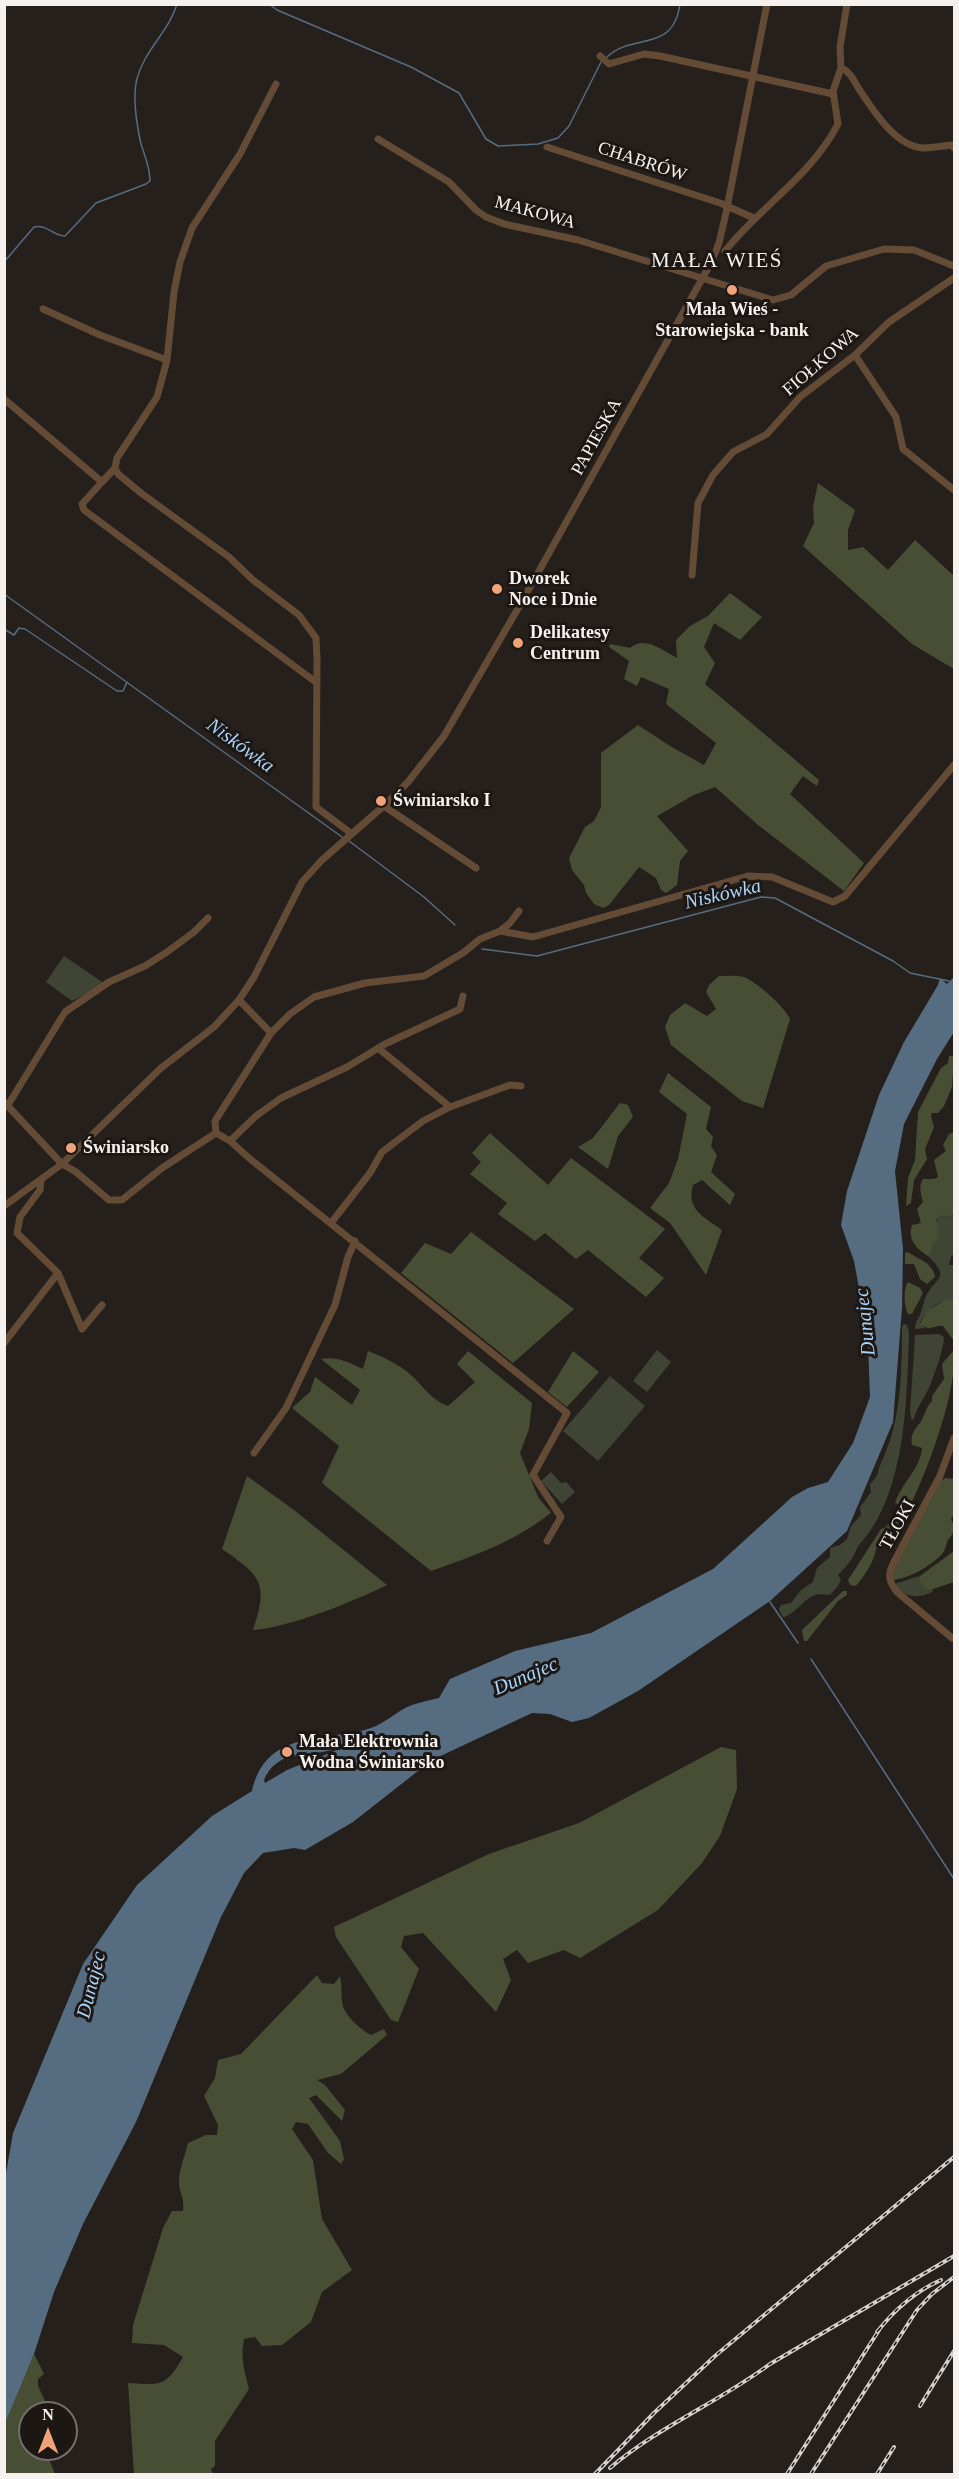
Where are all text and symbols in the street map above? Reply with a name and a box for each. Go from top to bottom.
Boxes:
street label: CHABRÓW [595,138,689,186]
street label: MAKOWA [492,192,578,234]
district label: MAŁA WIEŚ [651,248,783,274]
marker: Mała Wieś - Starowiejska - bank [725,283,739,297]
place label: Mała Wieś - Starowiejska - bank [655,299,809,342]
street label: FIOŁKOWA [778,323,864,401]
street label: PAPIESKA [567,395,627,479]
place label: Dworek Noce i Dnie [509,568,597,610]
marker: Dworek Noce i Dnie [490,582,504,596]
place label: Delikatesy Centrum [530,622,610,664]
marker: Delikatesy Centrum [511,636,525,650]
water label: Niskówka [201,713,279,779]
place label: Świniarsko I [393,790,491,812]
marker: Świniarsko I [374,794,388,808]
water label: Niskówka [682,875,764,915]
place label: Świniarsko [83,1137,169,1159]
marker: Świniarsko [64,1141,78,1155]
water label: Dunajec [851,1287,881,1357]
street label: TŁOKI [875,1496,921,1554]
water label: Dunajec [490,1653,562,1701]
place label: Mała Elektrownia Wodna Świniarsko [299,1731,445,1774]
marker: Mała Elektrownia Wodna Świniarsko [280,1745,294,1759]
water label: Dunajec [72,1949,112,2021]
north arrow [18,2401,78,2461]
text: N [42,2406,54,2423]

